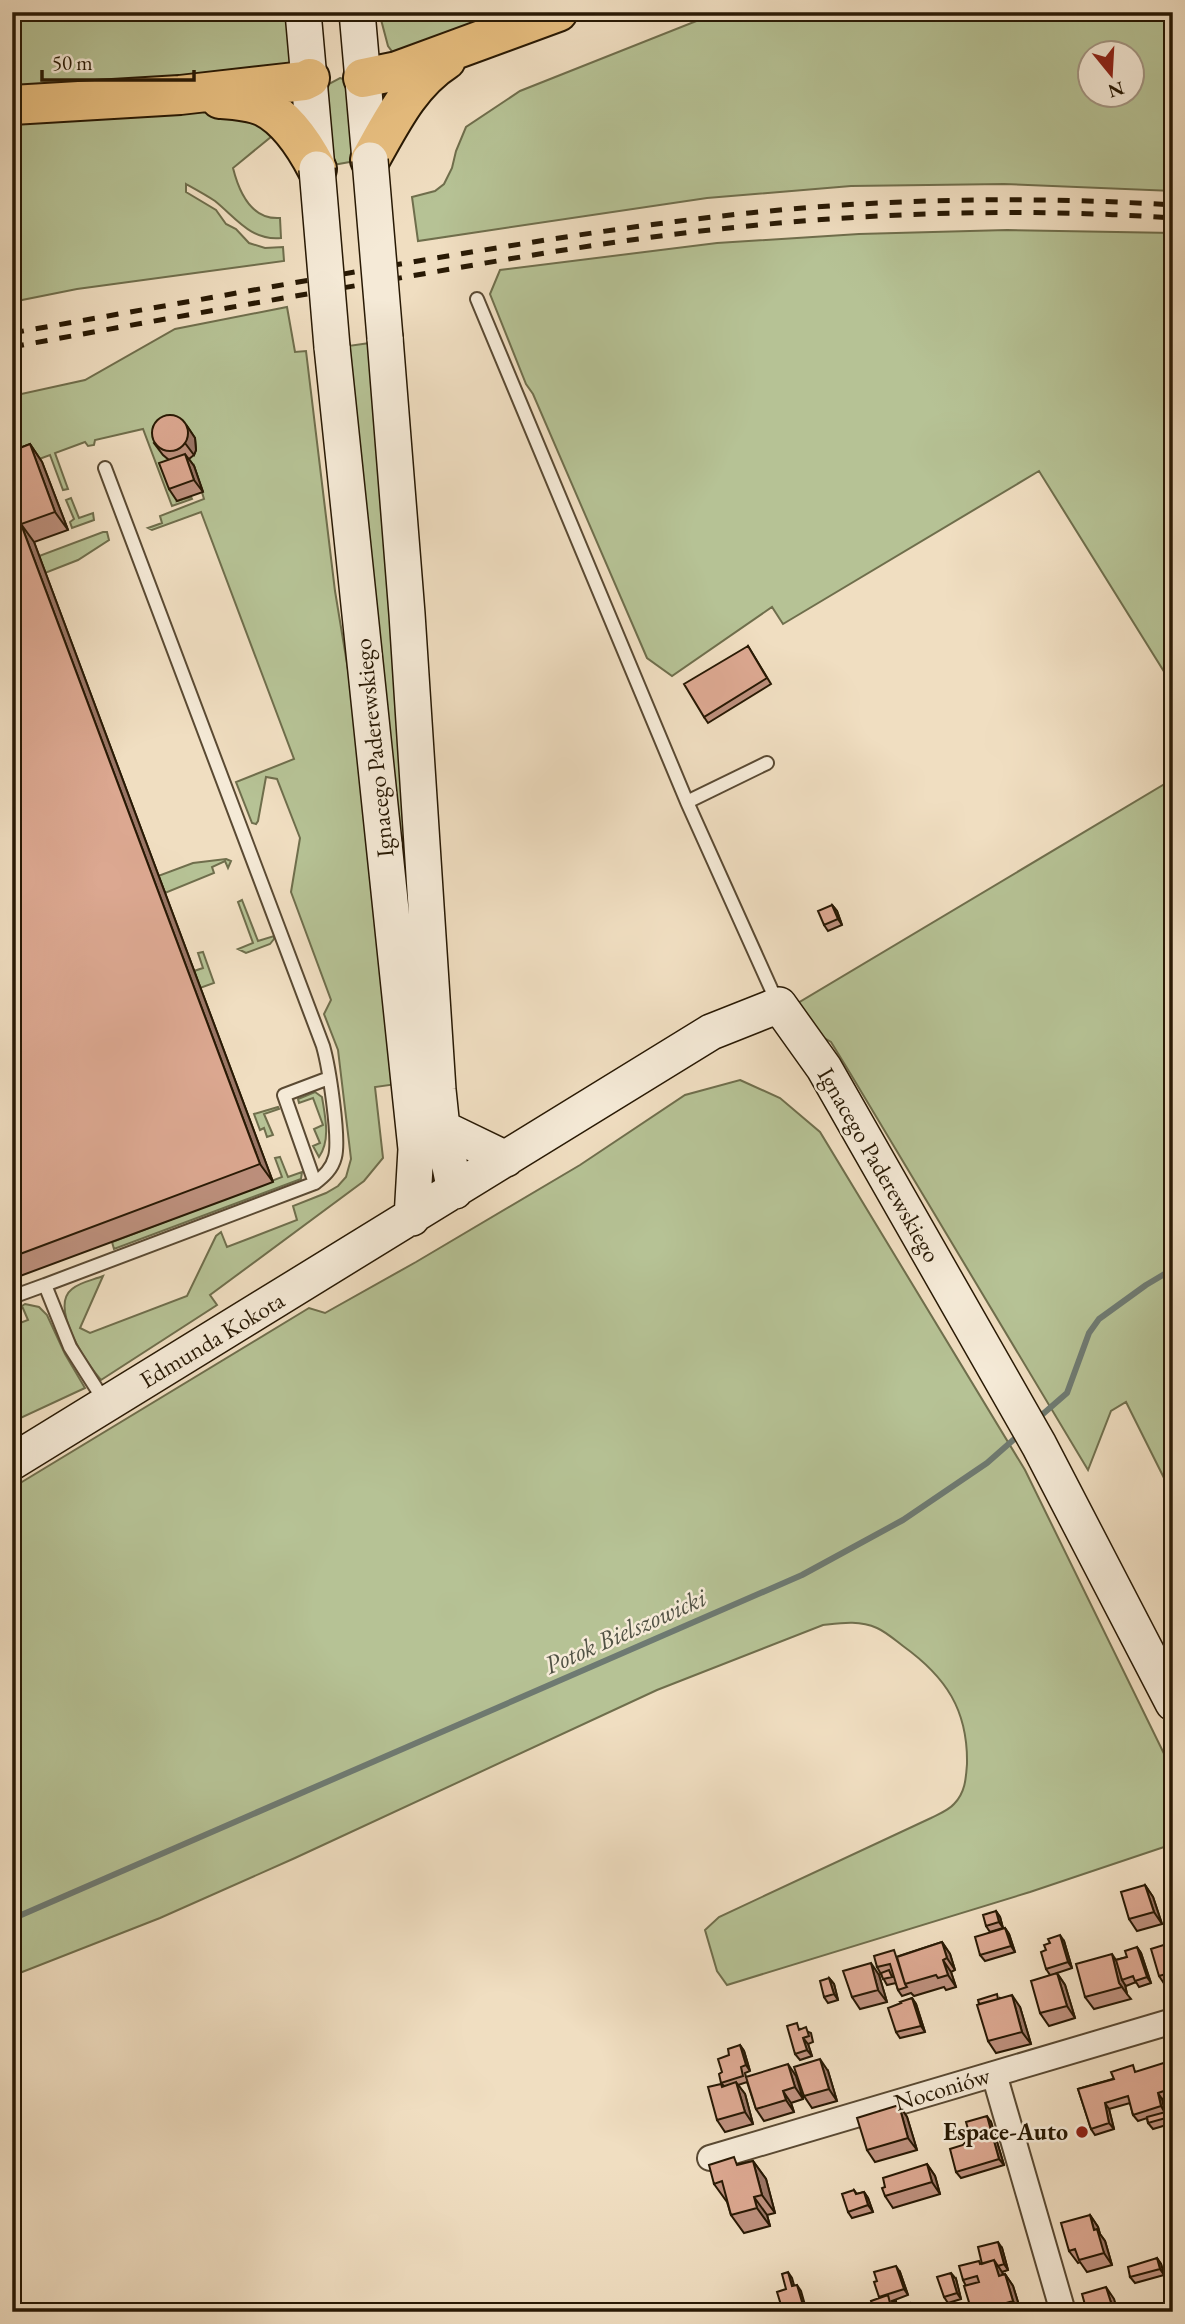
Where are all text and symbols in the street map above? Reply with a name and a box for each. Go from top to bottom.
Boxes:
scale bar [42,38,194,82]
north arrow [1076,38,1146,108]
text: 50 m [52,49,93,76]
text: N [1104,75,1127,104]
street label: Ignacego Paderewskiego [347,637,400,859]
street label: Ignacego Paderewskiego [811,1062,948,1268]
street label: Edmunda Kokota [134,1284,290,1395]
water label: Potok Bielszowicki [538,1579,713,1682]
street label: Noconiów [890,2059,994,2118]
place label: Espace-Auto [943,2116,1068,2147]
marker: Espace-Auto [1074,2124,1090,2140]

